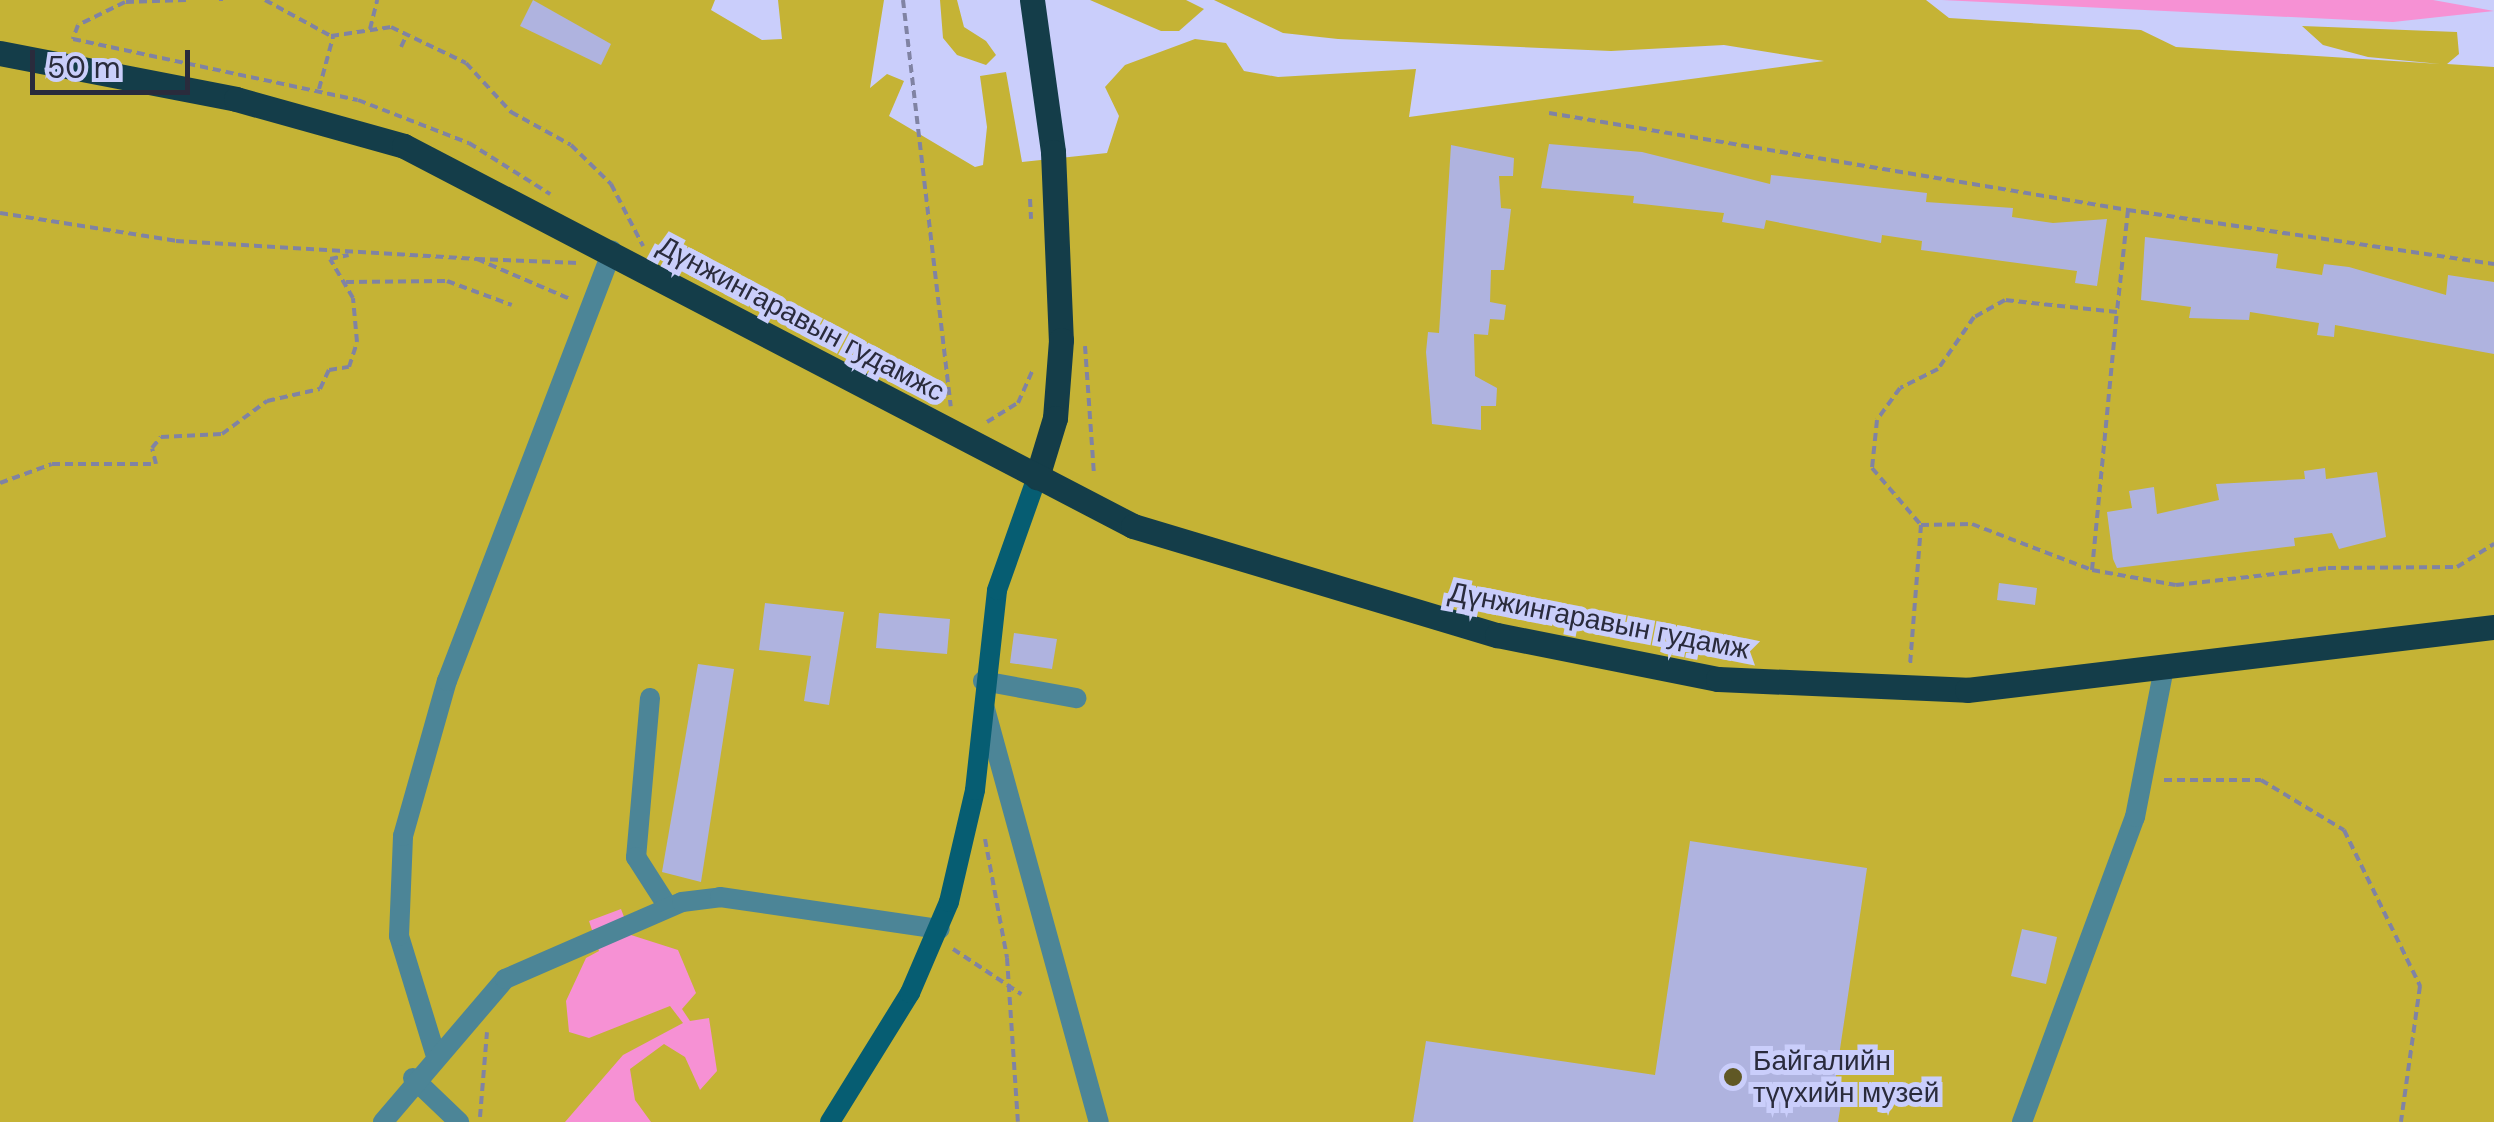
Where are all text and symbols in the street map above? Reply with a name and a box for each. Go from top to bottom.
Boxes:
scale bar [35,30,195,92]
text: 50 m [47,48,121,87]
street label: Дүнжингаравын гудамжс [652,229,950,409]
street label: Дүнжингаравын гудамж [1446,575,1752,667]
place label: Байгалийн түүхийн музей [1753,1044,1939,1110]
marker: Байгалийн түүхийн музей [1722,1066,1744,1088]

